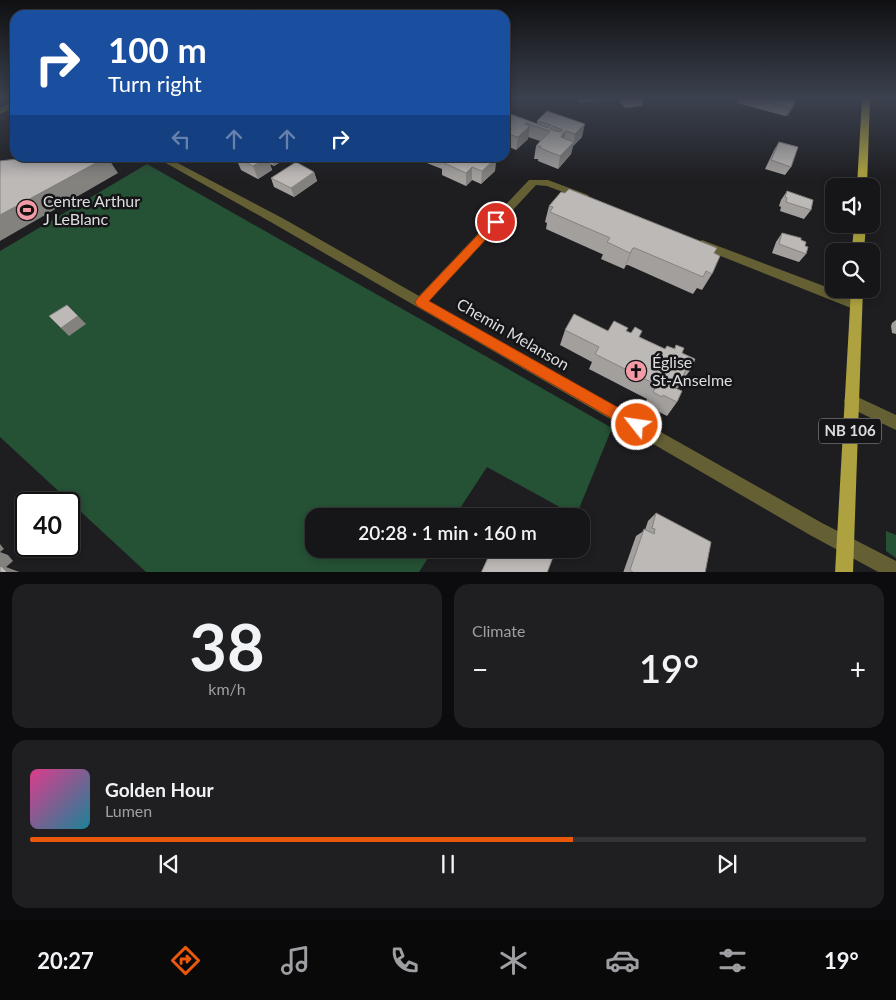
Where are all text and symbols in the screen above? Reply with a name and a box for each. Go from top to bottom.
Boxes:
text: 100 m [108,28,207,70]
icon: right [25,30,90,95]
text: Turn right [108,70,202,97]
icon: left [167,125,195,153]
icon: ahead [220,125,248,153]
icon: ahead [273,125,301,153]
icon: right [326,125,354,153]
map controls [825,178,880,298]
button: sound [825,178,880,233]
place label: Centre Arthur J LeBlanc [43,191,140,228]
sports icon: Centre Arthur J LeBlanc [15,198,39,222]
pin [475,201,517,243]
icon: arrive [482,208,510,236]
button: search [825,243,880,298]
street label: Chemin Melanson [454,294,573,373]
place label: Église St-Anselme [652,352,733,389]
church icon: Église St-Anselme [624,359,648,383]
position arrow [610,398,662,450]
road number: NB 106 [819,418,881,444]
speed limit sign: 40 [15,492,80,557]
text: 20:28 · 1 min · 160 m [358,521,537,544]
text: 38 [189,607,265,685]
text: Climate [472,621,525,640]
text: 19° [639,645,699,691]
text: − [472,652,488,686]
text: + [850,652,866,686]
text: km/h [208,679,246,698]
text: Golden Hour [105,778,214,801]
text: Lumen [105,801,152,820]
icon: previous [155,850,183,878]
icon: pause [434,850,462,878]
icon: next [713,850,741,878]
icon: directions [168,943,203,978]
icon: music [278,943,313,978]
icon: phone [387,943,422,978]
icon: climate [496,943,531,978]
icon: car [605,943,640,978]
icon: filters [715,943,750,978]
text: 20:27 [37,947,94,974]
text: 19° [824,947,859,974]

